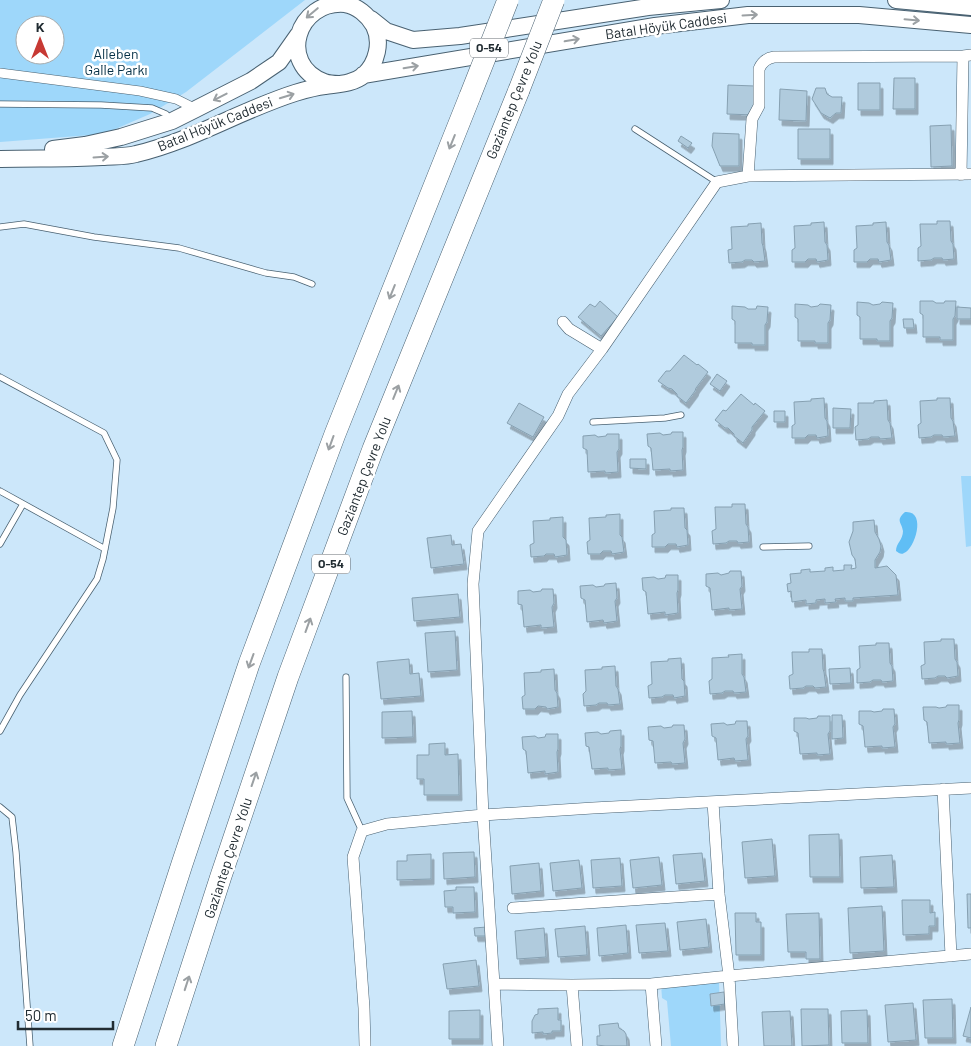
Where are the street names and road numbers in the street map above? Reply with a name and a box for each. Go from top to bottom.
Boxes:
street label: Batal Höyük Caddesi [604,9,728,42]
road number: O-54 [470,38,508,58]
street label: Gaziantep Çevre Yolu [482,38,545,161]
street label: Batal Höyük Caddesi [155,93,275,154]
street label: Gaziantep Çevre Yolu [333,414,394,538]
road number: O-54 [312,554,350,574]
street label: Gaziantep Çevre Yolu [200,795,255,920]

